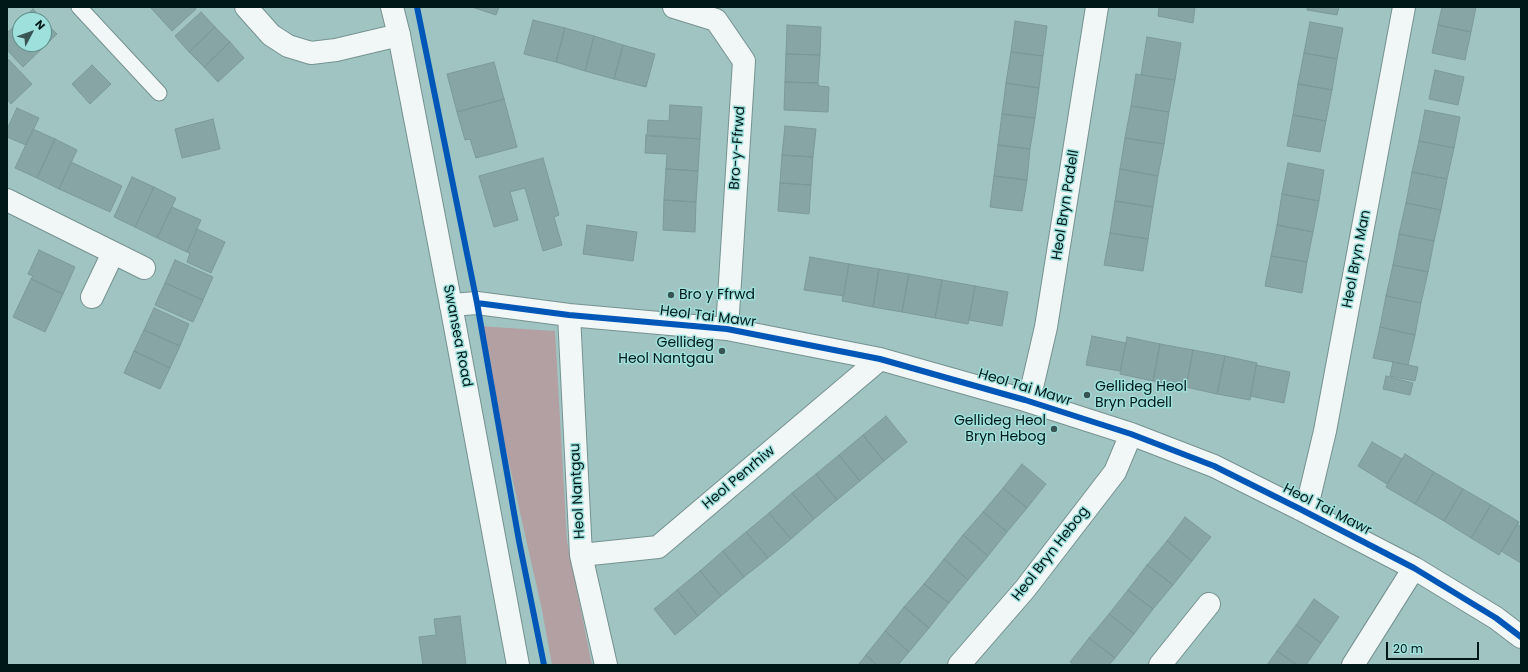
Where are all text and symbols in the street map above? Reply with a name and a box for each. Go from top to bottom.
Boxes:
north arrow [12,12,52,52]
text: N [32,16,49,33]
street label: Bro-y-Ffrwd [727,106,749,190]
street label: Heol Bryn Padell [1049,149,1083,261]
street label: Heol Bryn Man [1339,209,1375,309]
street label: Swansea Road [439,283,475,389]
place label: Bro y Ffrwd [679,287,755,303]
marker: Bro y Ffrwd [666,290,676,300]
street label: Heol Tai Mawr [659,303,757,331]
place label: Gellideg Heol Nantgau [618,335,714,368]
marker: Gellideg Heol Nantgau [717,346,727,356]
street label: Heol Tai Mawr [976,366,1074,410]
place label: Gellideg Heol Bryn Padell [1095,379,1187,412]
marker: Gellideg Heol Bryn Padell [1082,390,1092,400]
place label: Gellideg Heol Bryn Hebog [954,413,1046,446]
marker: Gellideg Heol Bryn Hebog [1049,424,1059,434]
street label: Heol Nantgau [567,443,589,539]
street label: Heol Penrhiw [699,443,779,513]
street label: Heol Tai Mawr [1280,481,1374,539]
street label: Heol Bryn Hebog [1009,503,1093,605]
scale bar [1388,634,1481,660]
text: 20 m [1393,640,1423,657]

